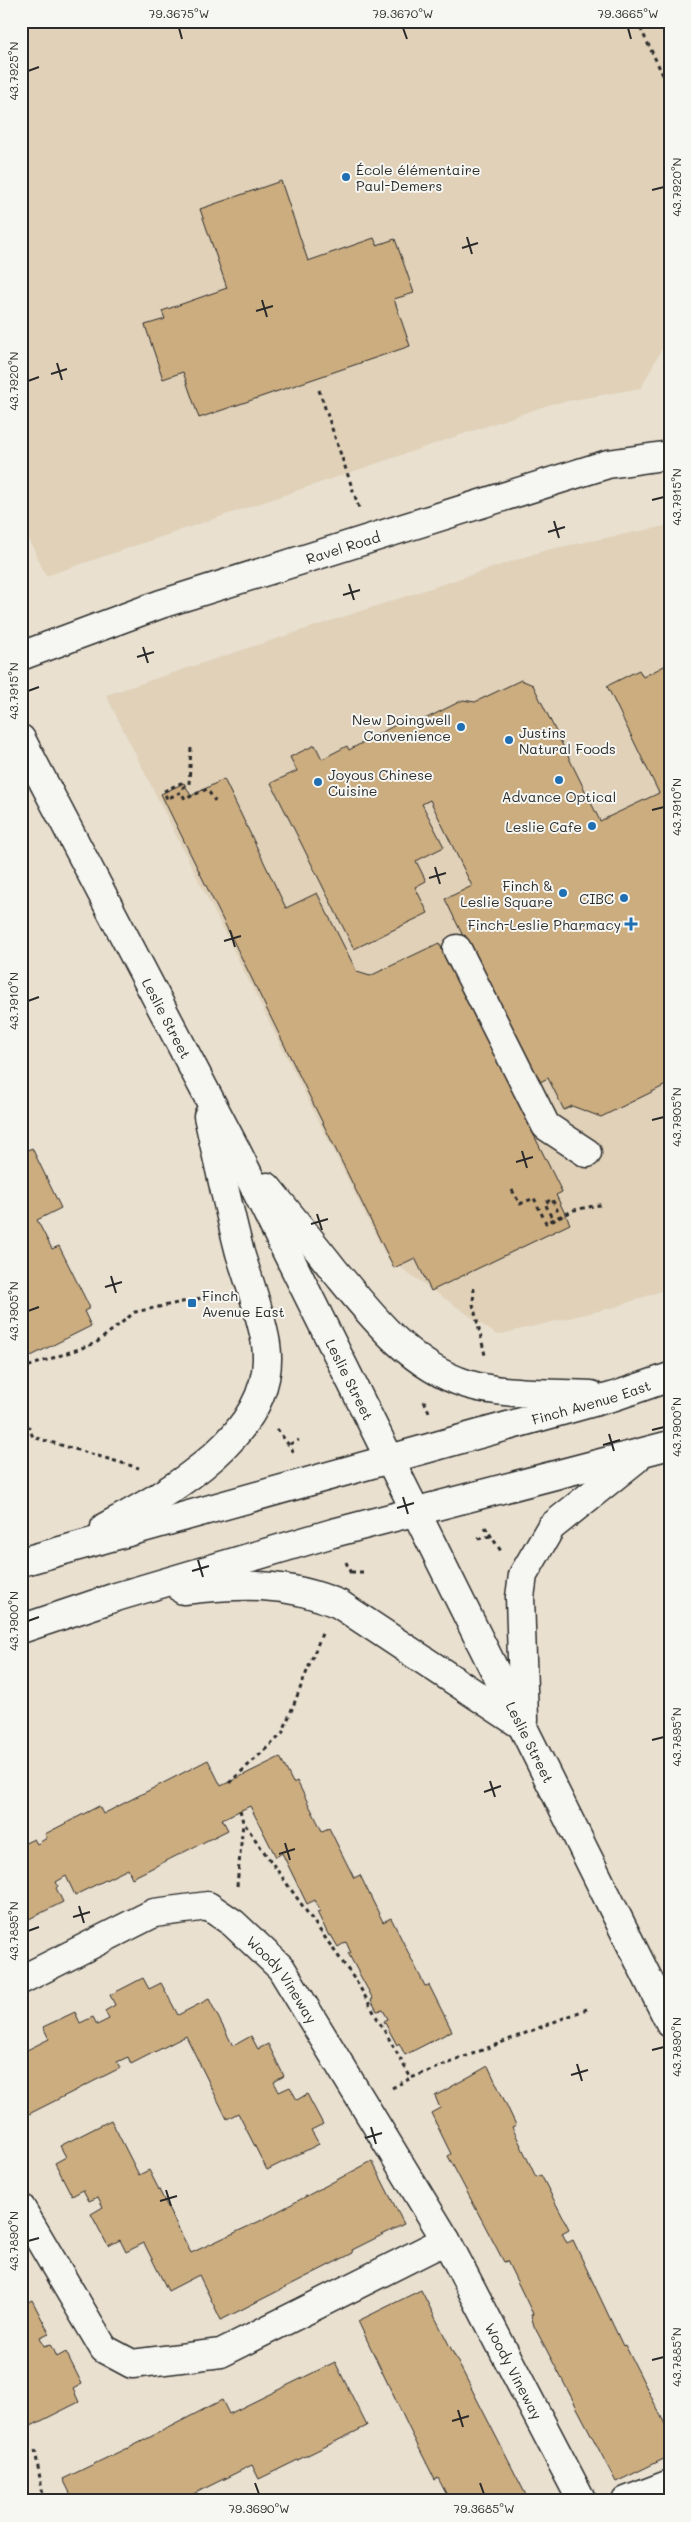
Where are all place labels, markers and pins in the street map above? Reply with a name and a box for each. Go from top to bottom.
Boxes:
place label: École élémentaire Paul-Demers [356,160,481,195]
marker: École élémentaire Paul-Demers [340,171,352,183]
place label: New Doingwell Convenience [352,710,451,745]
marker: New Doingwell Convenience [455,721,467,733]
place label: Justins Natural Foods [519,723,616,758]
marker: Justins Natural Foods [503,734,515,746]
place label: Joyous Chinese Cuisine [328,765,433,800]
marker: Advance Optical [553,774,565,786]
marker: Joyous Chinese Cuisine [312,776,324,788]
place label: Advance Optical [502,787,616,806]
place label: Leslie Cafe [505,817,582,836]
marker: Leslie Cafe [586,820,598,832]
place label: Finch & Leslie Square [460,876,553,911]
marker: Finch & Leslie Square [557,887,569,899]
place label: CIBC [579,889,614,908]
marker: CIBC [618,892,630,904]
place label: Finch-Leslie Pharmacy [468,915,621,934]
marker: Finch-Leslie Pharmacy [625,918,637,930]
place label: Finch Avenue East [202,1286,285,1321]
marker: Finch Avenue East [186,1297,198,1309]

